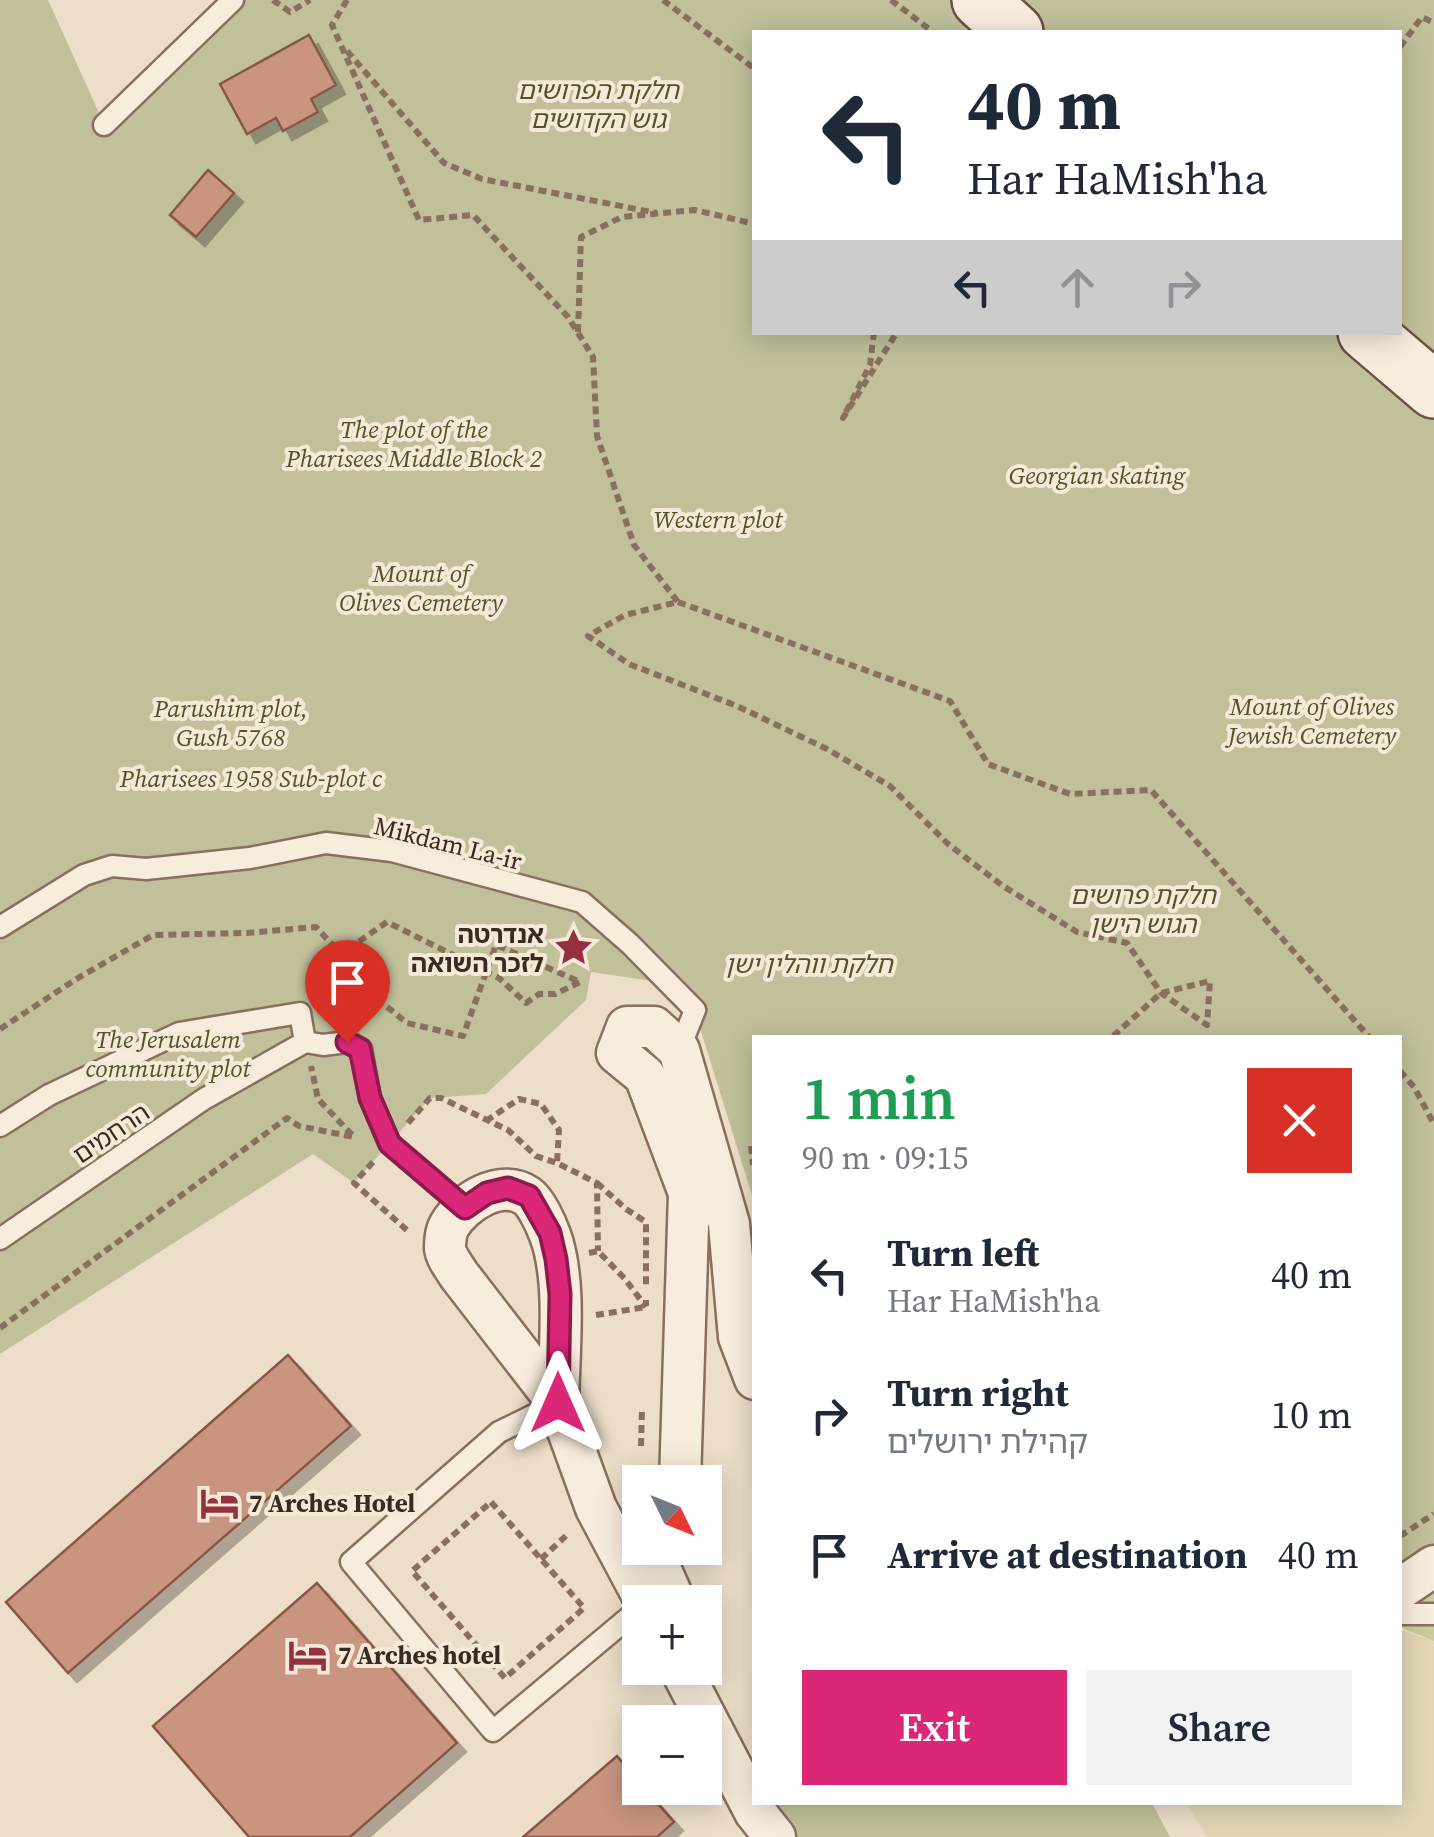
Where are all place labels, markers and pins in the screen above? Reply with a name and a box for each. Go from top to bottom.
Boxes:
place label: אנדרטה לזכר השואה [411,917,544,980]
place icon: אנדרטה לזכר השואה [553,927,595,969]
pin [305,940,390,1043]
hotel icon: 7 Arches Hotel [198,1482,240,1524]
place label: 7 Arches Hotel [249,1486,415,1520]
hotel icon: 7 Arches hotel [287,1634,329,1676]
place label: 7 Arches hotel [338,1638,501,1672]

